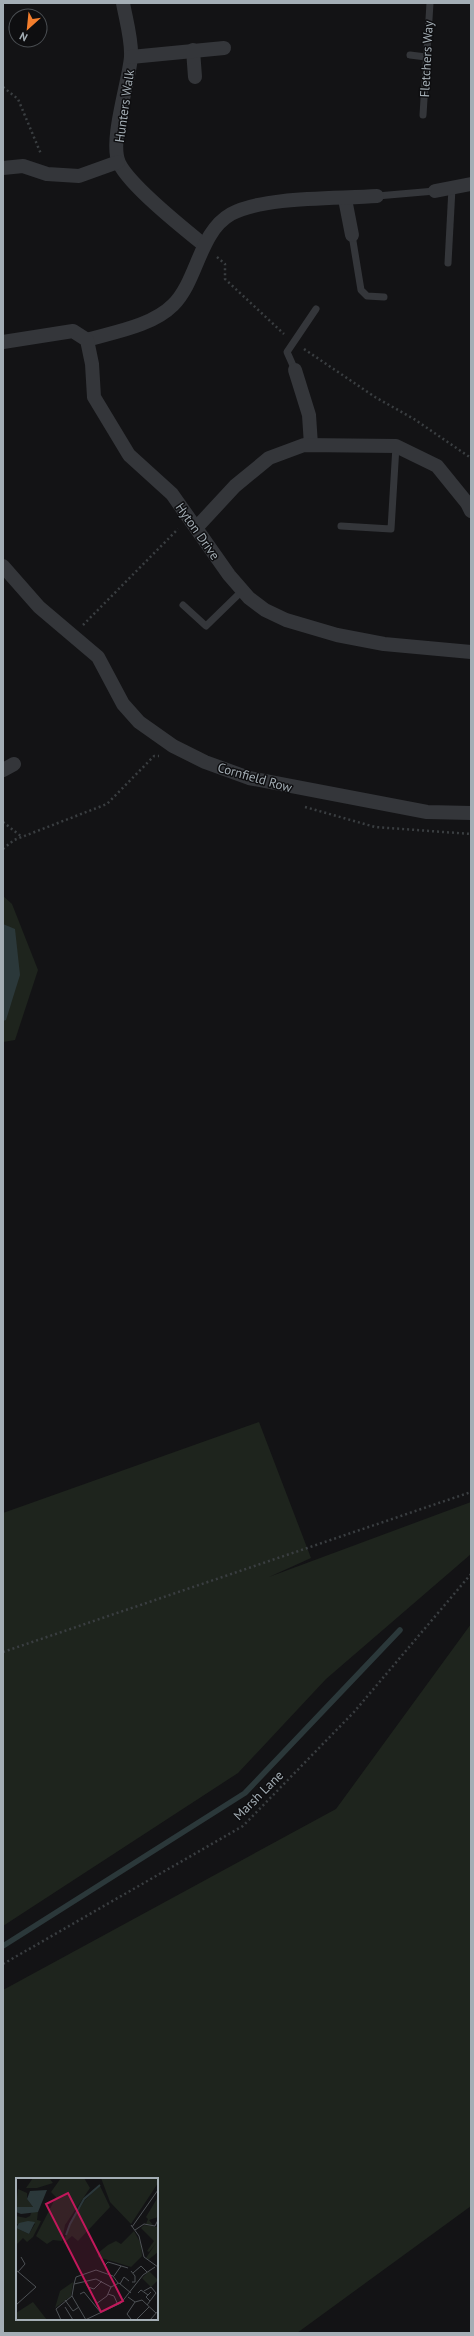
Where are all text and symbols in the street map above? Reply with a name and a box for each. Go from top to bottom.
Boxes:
north arrow [8,8,48,48]
street label: Fletchers Way [416,20,437,98]
text: N [17,29,30,45]
street label: Hunters Walk [111,68,138,144]
street label: Hyton Drive [172,499,223,563]
street label: Cornfield Row [216,759,295,796]
street label: Marsh Lane [230,1767,287,1824]
inset map [16,2178,158,2320]

